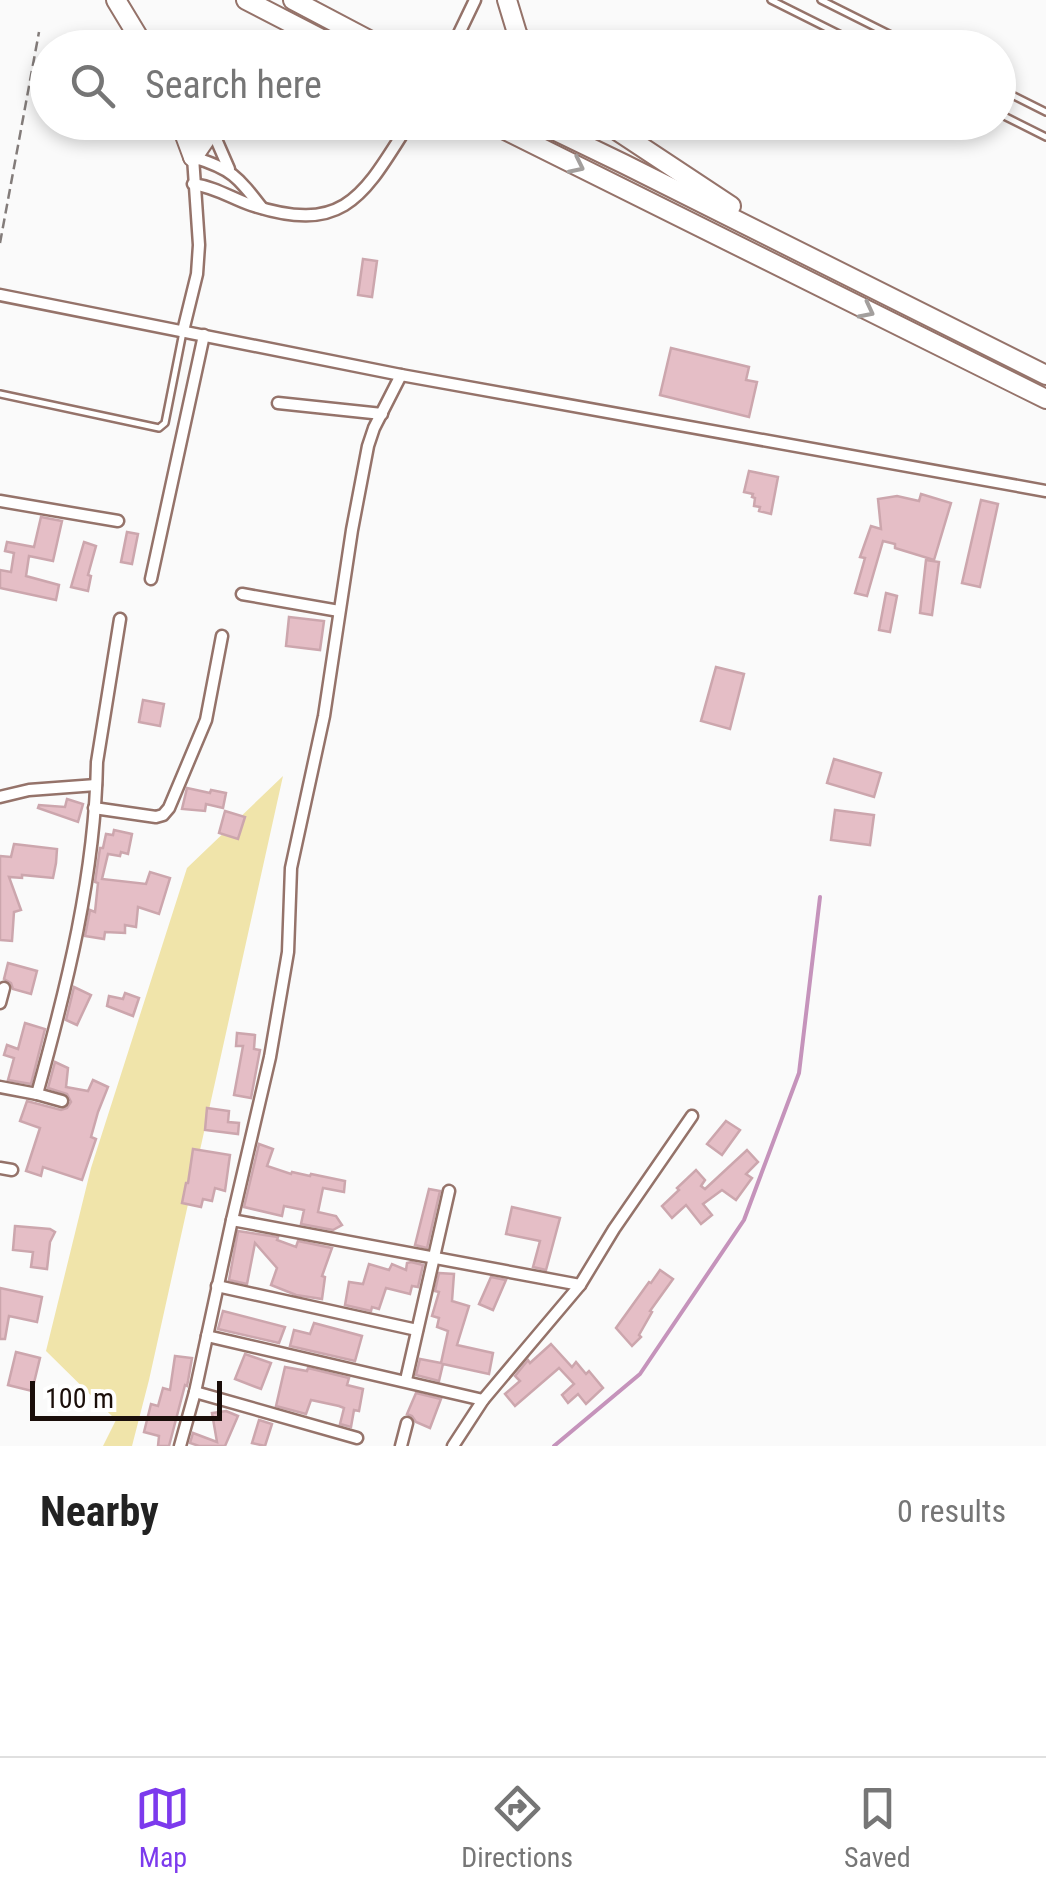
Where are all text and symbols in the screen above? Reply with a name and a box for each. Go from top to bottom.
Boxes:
search box [30,30,1016,140]
icon: search [65,58,120,113]
text: Search here [145,63,322,107]
one-way arrow [566,154,584,173]
one-way arrow [857,299,875,318]
scale bar [30,1376,222,1420]
text: 100 m [45,1382,114,1415]
text: Nearby [40,1487,159,1536]
text: 0 results [897,1492,1006,1530]
tab: Map [135,1781,190,1874]
tab: Directions [461,1781,573,1874]
tab: Saved [844,1781,911,1874]

